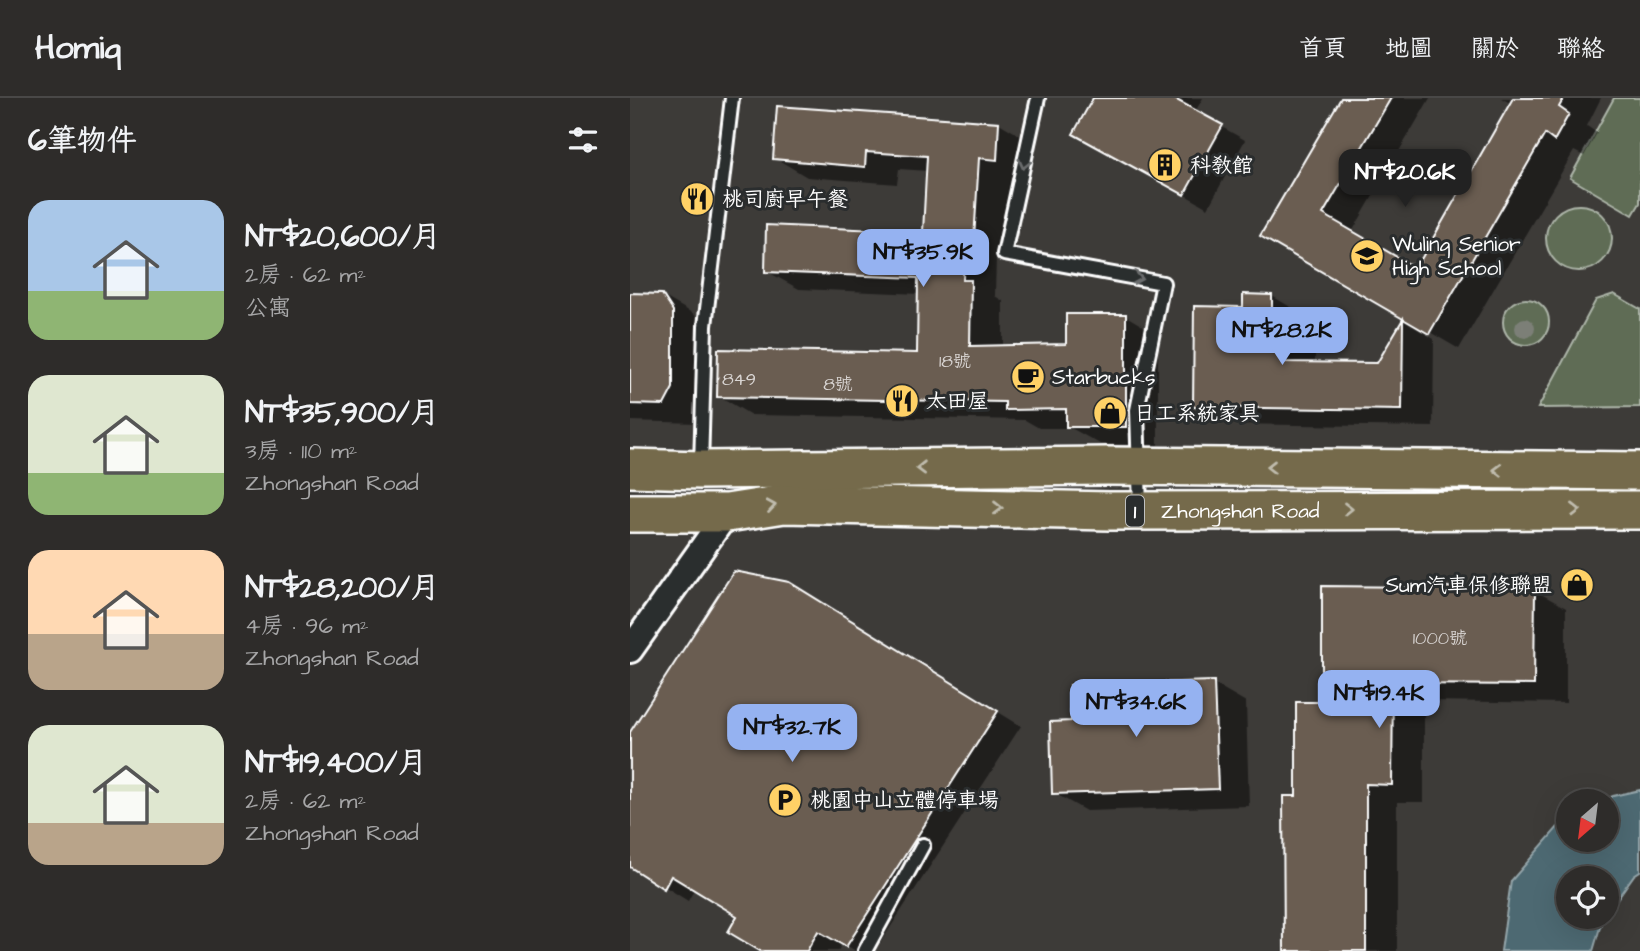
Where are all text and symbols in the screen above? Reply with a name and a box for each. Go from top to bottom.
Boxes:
text: Homiq [35,25,121,71]
text: 首頁 [1299,32,1347,66]
text: 地圖 [1385,32,1433,66]
text: 關於 [1471,32,1519,66]
text: 聯絡 [1557,32,1605,66]
text: 6筆物件 [28,120,137,162]
icon: filters [564,121,602,159]
building icon: 科教館 [1146,146,1184,184]
pin: NT$20.6K [1333,150,1477,209]
place label: 科教館 [1190,151,1253,180]
text: NT$20.6K [1355,156,1455,188]
one-way arrow [1018,158,1032,170]
restaurant icon: 桃司廚早午餐 [678,180,716,218]
place label: 桃司廚早午餐 [722,185,848,214]
text: NT$20,600/月 [245,216,441,258]
icon: home [84,228,168,312]
pin: NT$35.9K [851,230,995,289]
place label: Wuling Senior High School [1392,230,1521,285]
text: NT$35.9K [873,236,973,268]
school or university icon: Wuling Senior High School [1348,237,1386,275]
text: 2房 · 62 m² [245,259,366,291]
one-way arrow [1132,270,1144,285]
text: 公寓 [245,292,291,324]
pin: NT$28.2K [1210,308,1354,367]
text: NT$28.2K [1232,314,1332,346]
house number: 18號 [939,349,971,374]
cafe icon: Starbucks [1009,358,1047,396]
place label: Starbucks [1052,363,1155,392]
house number: 849 [722,367,756,392]
house number: 8號 [823,372,853,397]
restaurant icon: 太田屋 [883,382,921,420]
place label: 太田屋 [926,387,989,416]
text: NT$35,900/月 [245,392,440,434]
shop icon: 日工系統家具 [1091,394,1129,432]
place label: 日工系統家具 [1134,399,1260,428]
icon: home [84,403,168,487]
text: 3房 · 110 m² [245,435,357,467]
one-way arrow [1265,459,1276,475]
one-way arrow [915,460,926,475]
one-way arrow [1493,462,1503,478]
text: Zhongshan Road [245,467,419,499]
road number: 1 [1126,496,1144,526]
street label: Zhongshan Road [1161,497,1320,528]
one-way arrow [765,499,777,514]
one-way arrow [994,500,1004,516]
one-way arrow [1344,501,1354,517]
one-way arrow [1571,502,1582,518]
shop icon: Sum汽車保修聯盟 [1558,566,1596,604]
text: NT$28,200/月 [245,567,440,609]
place label: Sum汽車保修聯盟 [1385,571,1552,600]
icon: home [84,578,168,662]
text: 4房 · 96 m² [245,610,369,642]
house number: 1000號 [1413,626,1467,651]
text: Zhongshan Road [245,642,419,674]
pin: NT$19.4K [1307,670,1451,730]
text: NT$19.4K [1334,677,1424,709]
pin: NT$34.6K [1064,680,1208,739]
text: NT$34.6K [1086,686,1186,718]
pin: NT$32.7K [720,704,864,764]
text: NT$32.7K [743,711,841,743]
text: NT$19,400/月 [245,742,427,784]
icon: home [84,753,168,837]
parking icon: 桃園中山立體停車場 [766,781,804,819]
text: 2房 · 62 m² [245,785,366,817]
place label: 桃園中山立體停車場 [810,786,999,815]
north arrow [1556,789,1619,852]
map controls [1556,789,1619,929]
text: Zhongshan Road [245,817,419,849]
button: locate [1556,866,1619,929]

